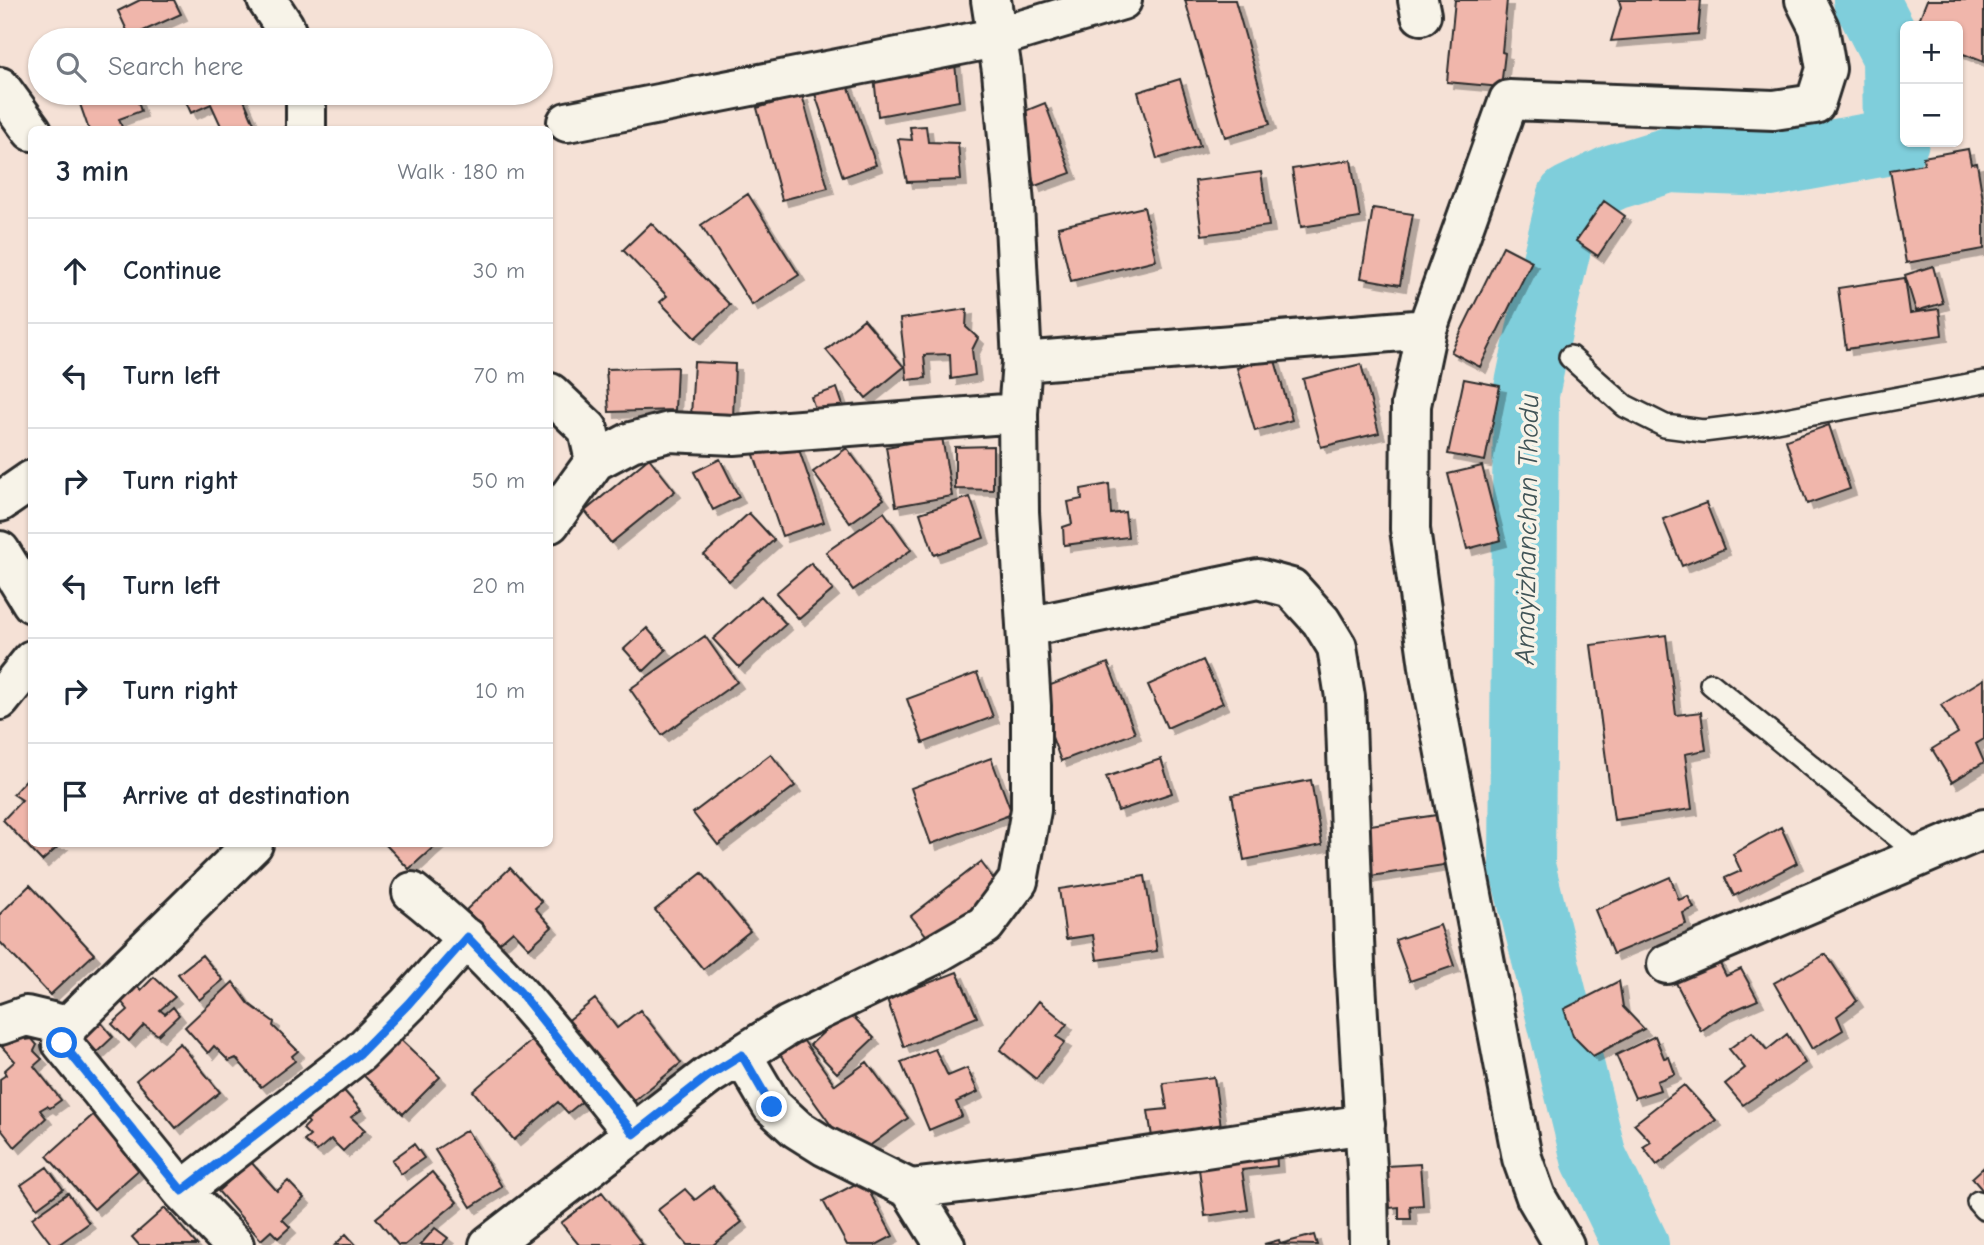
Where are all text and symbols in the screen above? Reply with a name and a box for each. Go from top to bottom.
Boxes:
map controls [1900,21,1963,147]
button: + [1900,21,1963,84]
search box [28,28,553,105]
icon: search [52,48,90,86]
text: Search here [108,52,243,82]
button: − [1900,84,1963,147]
text: 3 min [56,154,129,189]
text: Walk · 180 m [398,158,525,185]
icon: ahead [56,252,94,290]
text: Continue [123,256,221,286]
text: 30 m [473,257,525,284]
icon: left [56,357,94,395]
text: Turn left [123,361,220,391]
text: 70 m [473,362,525,389]
water label: Amayizhanchan Thodu [1509,393,1545,666]
icon: right [56,462,94,500]
text: Turn right [123,466,237,496]
text: 50 m [472,467,525,494]
icon: left [56,567,94,605]
text: Turn left [123,571,220,601]
text: 20 m [472,572,525,599]
icon: right [56,672,94,710]
text: Turn right [123,676,237,706]
text: 10 m [475,677,525,704]
icon: arrive [56,777,94,815]
text: Arrive at destination [123,781,350,811]
route start [46,1027,77,1058]
route end [756,1091,787,1122]

